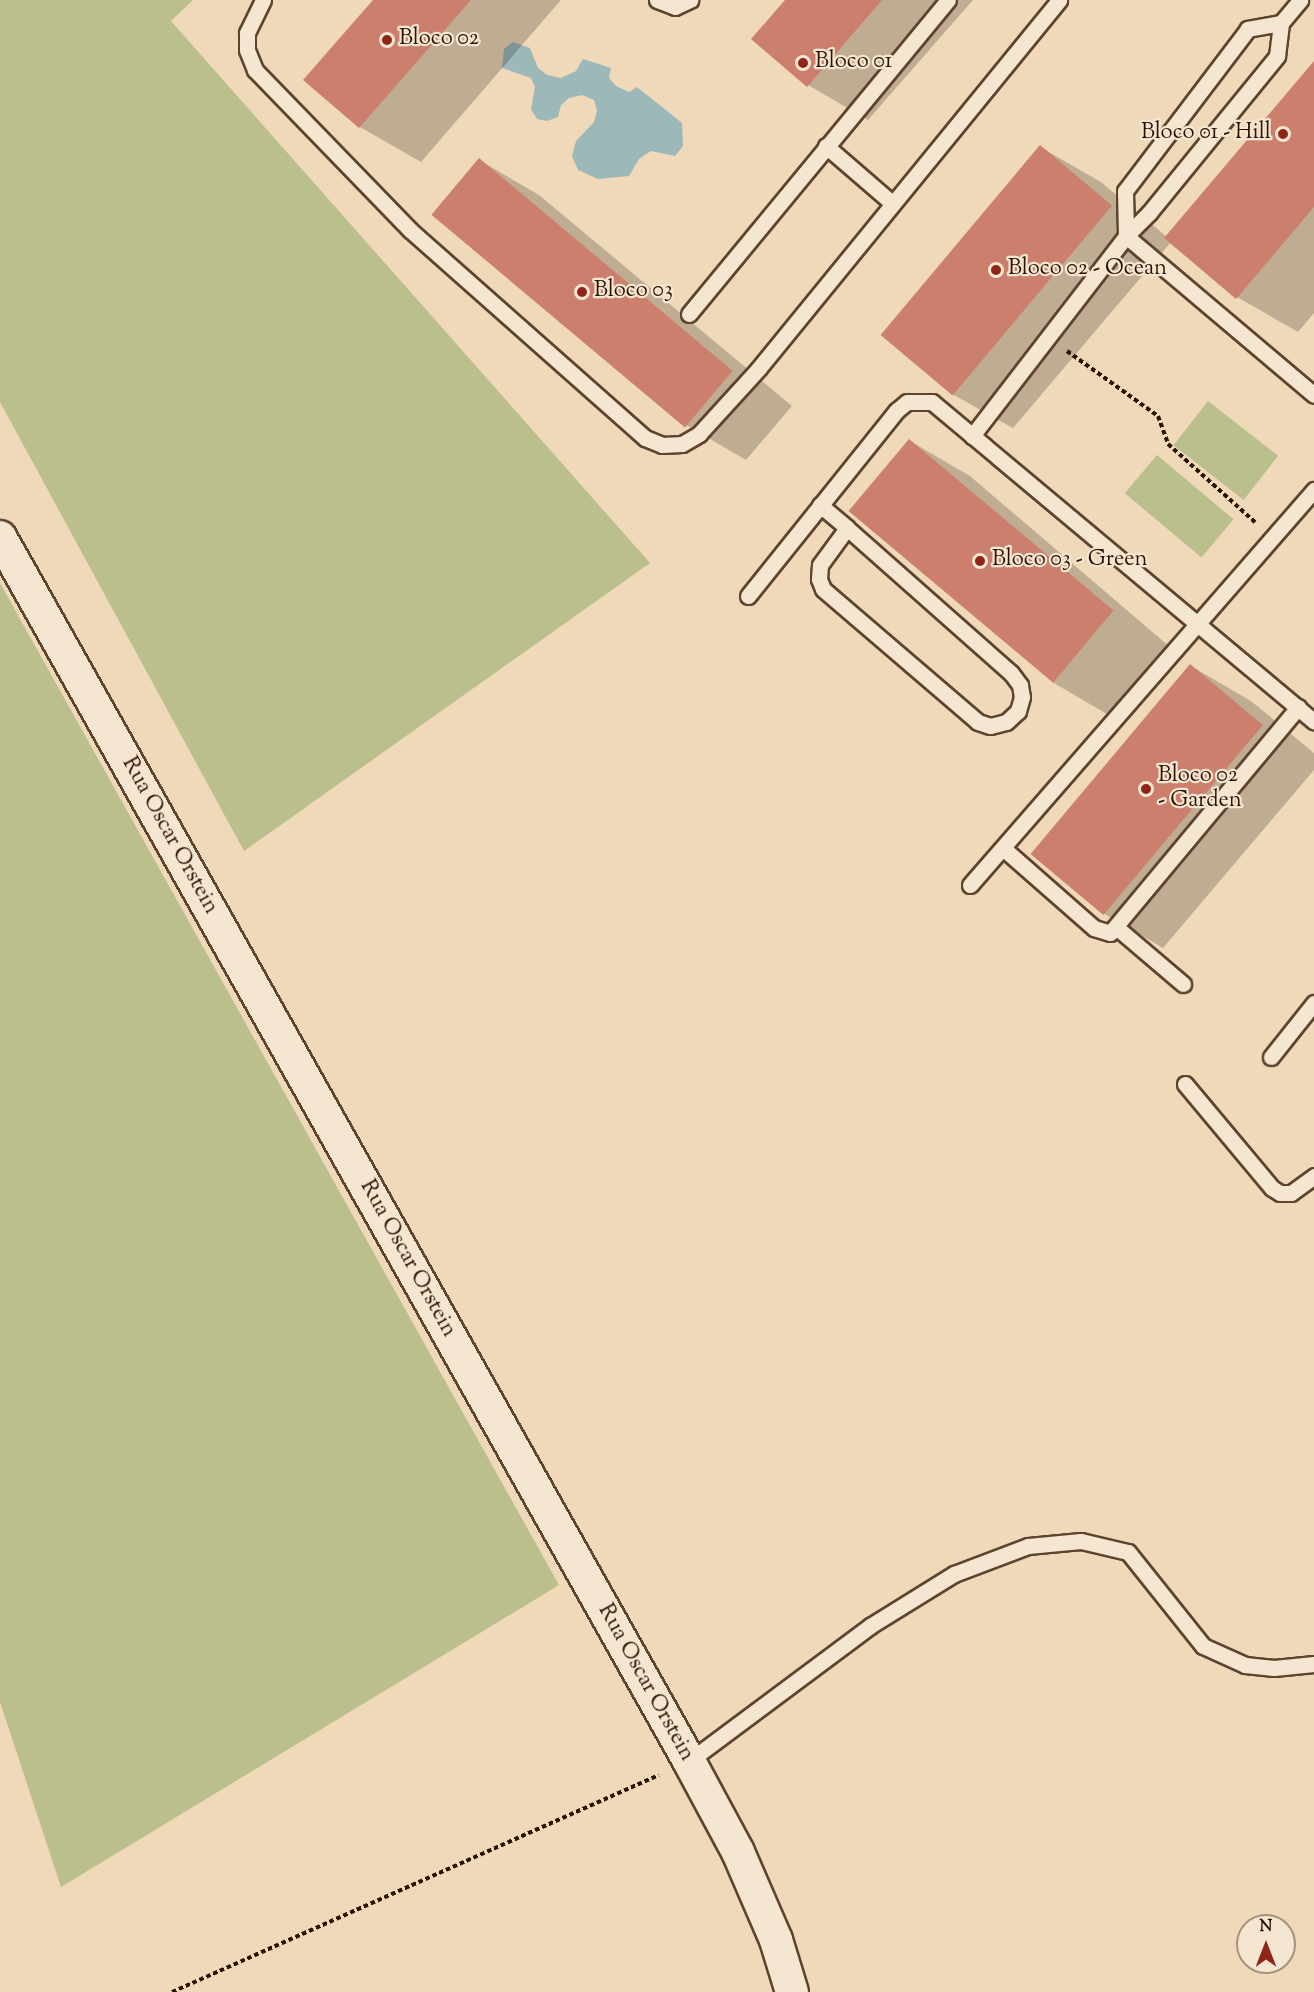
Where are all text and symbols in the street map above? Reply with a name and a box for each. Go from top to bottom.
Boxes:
place label: Bloco 02 [399,27,479,53]
marker: Bloco 02 [380,33,394,47]
place label: Bloco 01 [815,50,892,76]
marker: Bloco 01 [796,56,810,70]
place label: Bloco 01 - Hill [1141,121,1271,147]
marker: Bloco 01 - Hill [1276,127,1290,141]
place label: Bloco 02 - Ocean [1008,257,1167,283]
marker: Bloco 02 - Ocean [989,263,1003,277]
place label: Bloco 03 [594,279,673,305]
marker: Bloco 03 [575,285,589,299]
place label: Bloco 03 - Green [992,548,1147,574]
marker: Bloco 03 - Green [973,554,987,568]
street label: Rua Oscar Orstein [115,753,223,919]
place label: Bloco 02 - Garden [1158,763,1242,814]
marker: Bloco 02 - Garden [1139,782,1153,796]
street label: Rua Oscar Orstein [353,1176,461,1342]
street label: Rua Oscar Orstein [591,1600,699,1766]
north arrow [1236,1914,1296,1974]
text: N [1260,1916,1272,1939]

